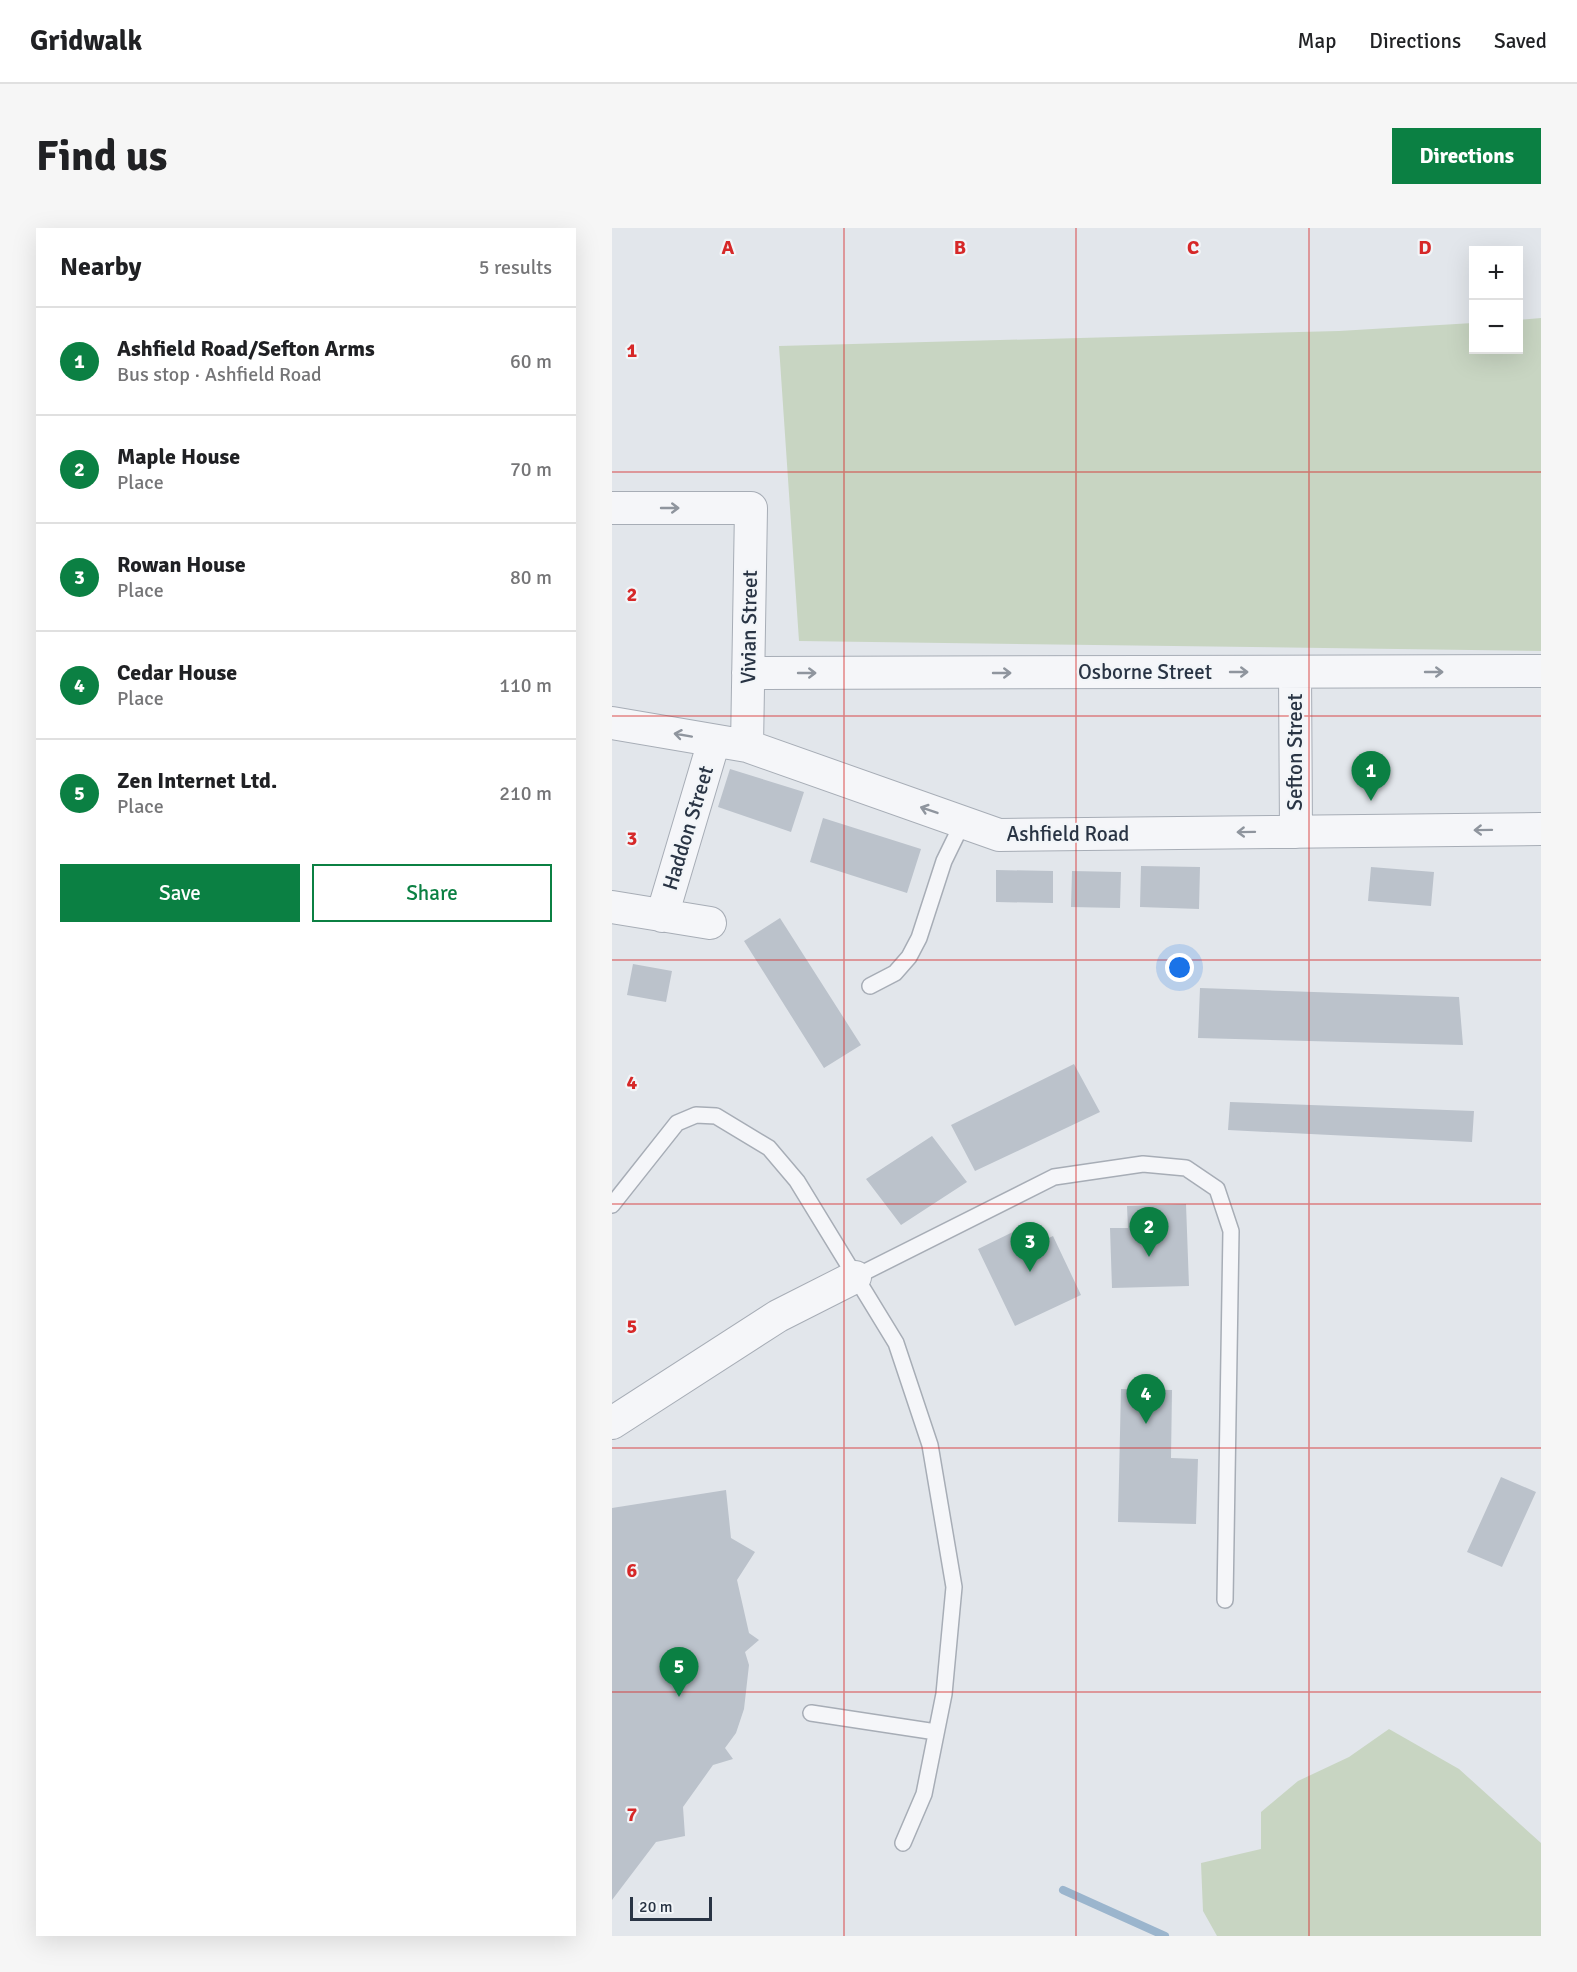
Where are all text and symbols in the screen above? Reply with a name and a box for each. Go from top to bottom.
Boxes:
text: Gridwalk [30,24,142,58]
text: Map [1298,28,1336,54]
text: Directions [1369,28,1461,54]
text: Saved [1494,28,1547,54]
button: Directions [1392,128,1541,184]
text: Find us [36,131,167,182]
text: A [722,235,735,260]
text: B [954,235,966,260]
text: C [1187,235,1199,260]
text: D [1418,235,1432,260]
map controls [1469,246,1523,354]
button: + [1469,246,1523,300]
text: Nearby [60,251,141,283]
text: 5 results [479,255,552,280]
button: − [1469,300,1523,354]
text: Ashfield Road/Sefton Arms [117,335,375,362]
text: 1 [627,338,638,363]
text: 1 [74,349,85,374]
text: 60 m [510,349,552,374]
text: Bus stop · Ashfield Road [117,362,322,387]
text: Maple House [117,443,240,470]
text: 2 [74,457,85,482]
text: 70 m [510,457,552,482]
text: Place [117,470,164,495]
one-way arrow [660,502,680,514]
text: Rowan House [117,551,246,578]
text: 3 [74,565,85,590]
text: 80 m [510,565,552,590]
street label: Vivian Street [735,570,763,684]
text: Place [117,578,164,603]
text: 2 [627,582,637,607]
text: Cedar House [117,659,237,686]
street label: Osborne Street [1078,659,1212,685]
one-way arrow [1228,666,1248,678]
one-way arrow [1423,666,1443,678]
one-way arrow [796,667,816,679]
one-way arrow [991,667,1011,679]
text: 4 [74,673,85,698]
text: 110 m [499,673,552,698]
text: Place [117,686,164,711]
street label: Sefton Street [1282,693,1308,811]
one-way arrow [673,729,693,740]
pin: 1 [1352,752,1390,801]
street label: Haddon Street [657,763,719,893]
text: Zen Internet Ltd. [117,767,277,794]
text: 5 [74,781,85,806]
text: 210 m [499,781,552,806]
text: Place [117,794,164,819]
one-way arrow [920,804,939,815]
street label: Ashfield Road [1007,821,1129,847]
one-way arrow [1473,824,1493,836]
text: 3 [627,826,637,851]
one-way arrow [1236,826,1256,838]
button: Save [60,864,300,922]
button: Share [312,864,552,922]
your location [1165,953,1194,982]
text: 4 [627,1070,638,1095]
pin: 2 [1130,1208,1168,1257]
pin: 3 [1010,1222,1050,1272]
text: 5 [627,1314,637,1339]
pin: 4 [1126,1374,1166,1424]
text: 6 [627,1558,638,1583]
pin: 5 [660,1648,698,1697]
text: 7 [627,1802,638,1827]
scale bar [630,1894,712,1922]
text: 20 m [639,1897,673,1917]

